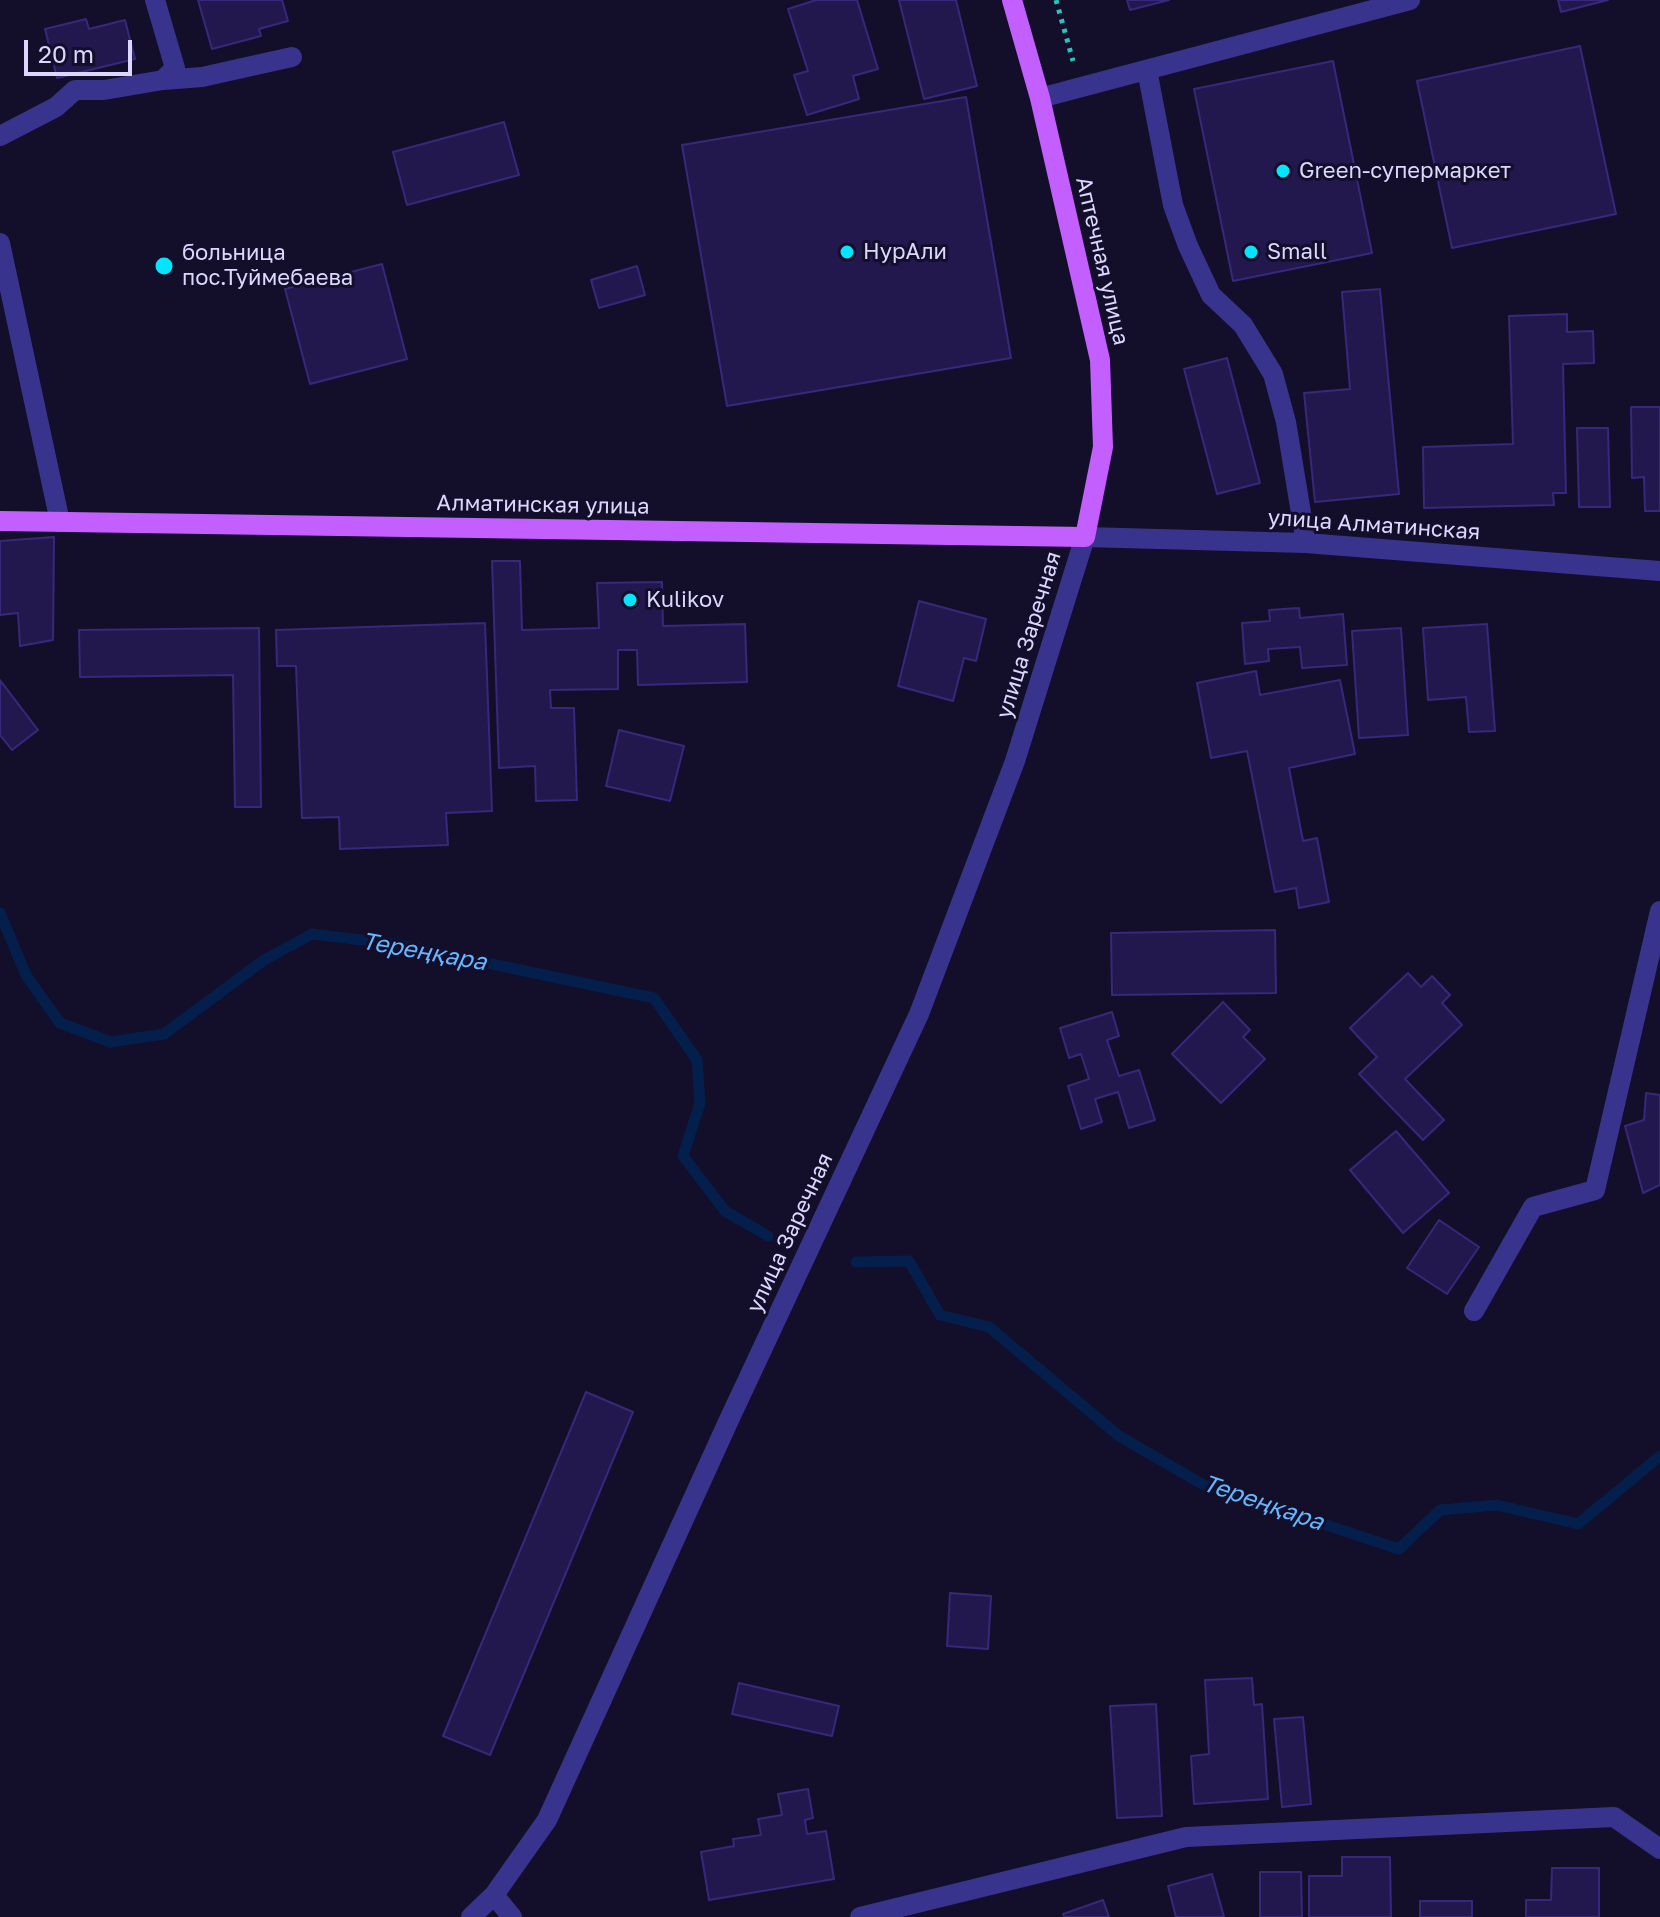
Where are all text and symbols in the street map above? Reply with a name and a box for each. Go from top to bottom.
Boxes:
scale bar [28,24,136,74]
text: 20 m [38,39,94,68]
place label: Green-супермаркет [1299,158,1511,184]
marker: Green-супермаркет [1274,162,1292,180]
street label: Аптечная улица [1070,174,1134,348]
place label: НурАли [863,239,947,265]
place label: Small [1267,239,1327,265]
place label: больница пос.Туймебаева [182,240,353,292]
marker: НурАли [838,243,856,261]
marker: Small [1242,243,1260,261]
marker: больница пос.Туймебаева [153,255,175,277]
street label: Алматинская улица [436,490,650,520]
street label: улица Алматинская [1267,504,1481,546]
street label: улица Заречная [991,548,1067,722]
place label: Kulikov [646,587,724,613]
marker: Kulikov [621,591,639,609]
water label: Тереңқара [359,927,489,977]
street label: улица Заречная [741,1149,839,1317]
water label: Тереңқара [1199,1469,1327,1537]

